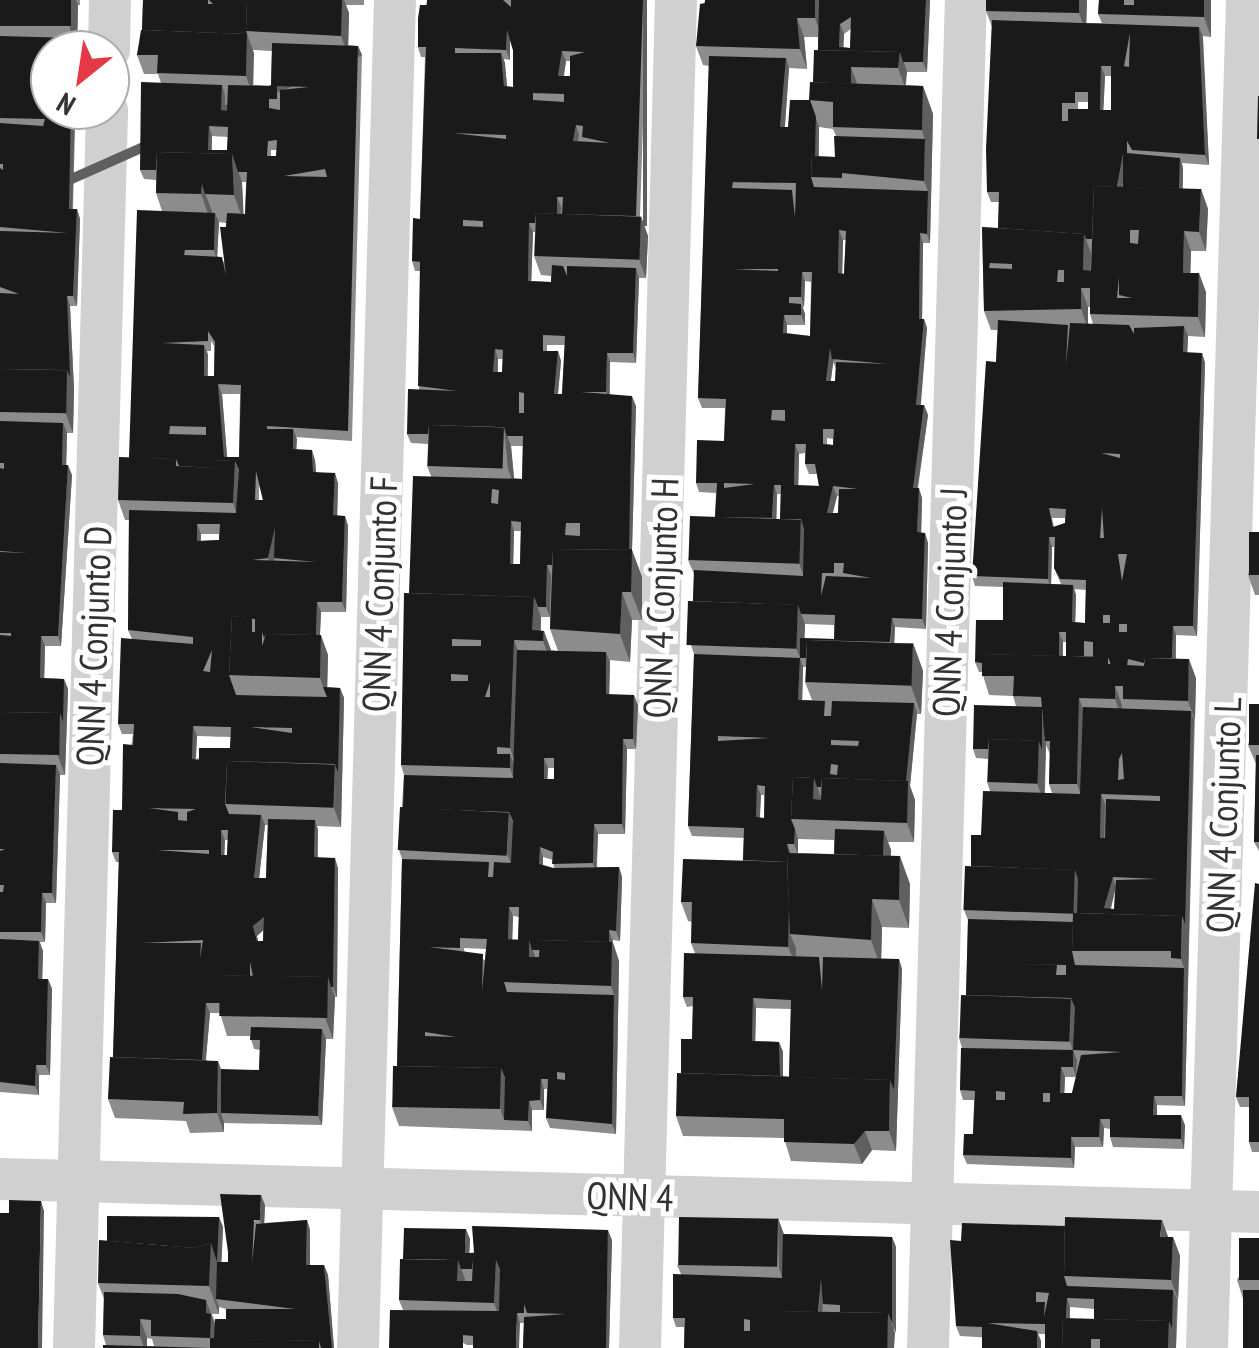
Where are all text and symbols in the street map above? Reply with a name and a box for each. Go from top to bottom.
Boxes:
north arrow [30,30,130,130]
text: N [50,85,82,124]
street label: QNN 4 Conjunto F [352,475,406,713]
street label: QNN 4 Conjunto H [633,477,687,719]
street label: QNN 4 Conjunto J [922,487,976,717]
street label: QNN 4 Conjunto D [66,525,120,767]
street label: QNN 4 Conjunto L [1196,696,1250,934]
street label: QNN 4 [586,1172,674,1220]

